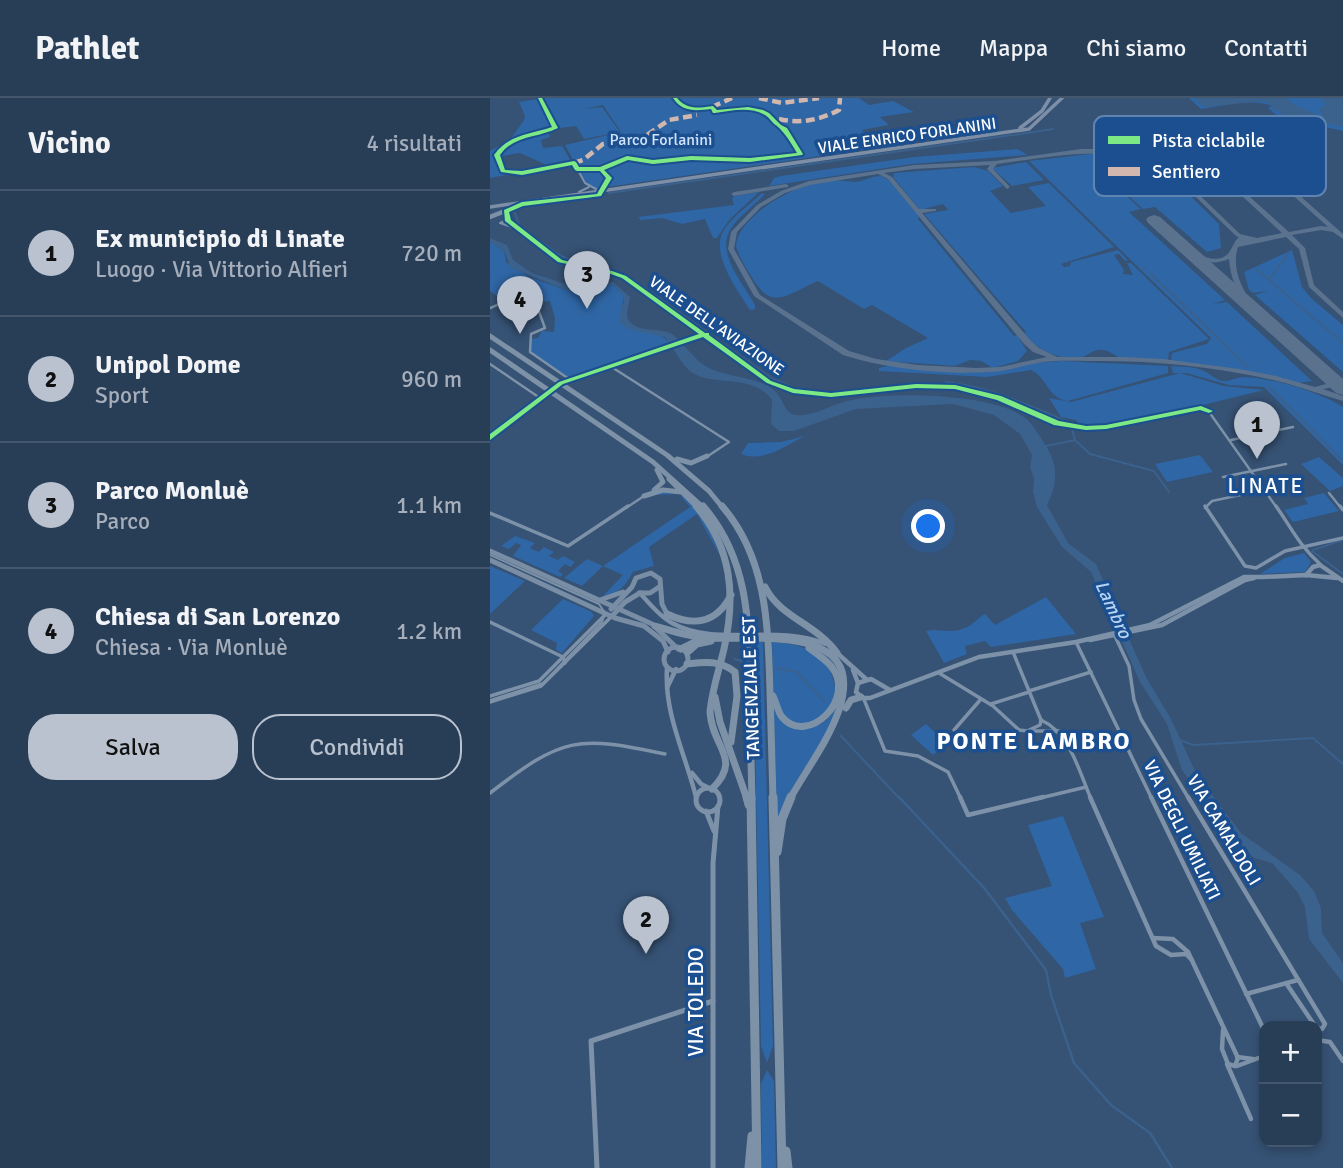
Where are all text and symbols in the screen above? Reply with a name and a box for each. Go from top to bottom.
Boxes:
text: Pathlet [35,28,139,69]
text: Home [881,33,941,63]
text: Mappa [979,33,1048,63]
text: Chi siamo [1086,33,1186,63]
text: Contatti [1224,33,1308,63]
street label: VIALE ENRICO FORLANINI [817,114,998,158]
legend [1094,116,1326,196]
text: Vicino [28,125,111,162]
text: 4 risultati [366,129,462,158]
text: Pista ciclabile [1152,129,1265,153]
park label: Parco Forlanini [610,130,712,150]
text: Sentiero [1152,160,1221,184]
text: Ex municipio di Linate [95,223,345,255]
text: 1 [45,239,57,268]
text: 720 m [401,239,462,268]
pin: 3 [564,251,610,309]
text: Luogo · Via Vittorio Alfieri [95,255,348,284]
street label: VIALE DELL'AVIAZIONE [645,272,788,380]
pin: 4 [497,276,543,334]
text: Unipol Dome [95,349,241,381]
text: 2 [45,365,57,394]
text: 960 m [401,365,462,394]
text: Sport [95,381,149,410]
pin: 1 [1234,401,1280,459]
district label: LINATE [1228,473,1304,499]
text: Parco Monluè [95,475,249,507]
text: 3 [45,491,57,520]
text: 1.1 km [396,491,462,520]
text: Parco [95,507,150,536]
your location [911,509,945,543]
water label: Lambro [1089,577,1137,643]
text: Chiesa di San Lorenzo [95,601,340,633]
street label: TANGENZIALE EST [738,616,764,760]
text: 4 [45,617,57,646]
text: 1.2 km [396,617,462,646]
text: Chiesa · Via Monluè [95,633,288,662]
button: Salva [28,714,238,780]
button: Condividi [252,714,462,780]
district label: PONTE LAMBRO [936,726,1132,756]
street label: VIA DEGLI UMILIATI [1139,757,1225,903]
street label: VIA CAMALDOLI [1182,771,1266,889]
pin: 2 [623,896,669,954]
street label: VIA TOLEDO [683,947,709,1057]
map controls [1259,1021,1322,1147]
button: + [1259,1021,1322,1084]
button: − [1259,1084,1322,1147]

